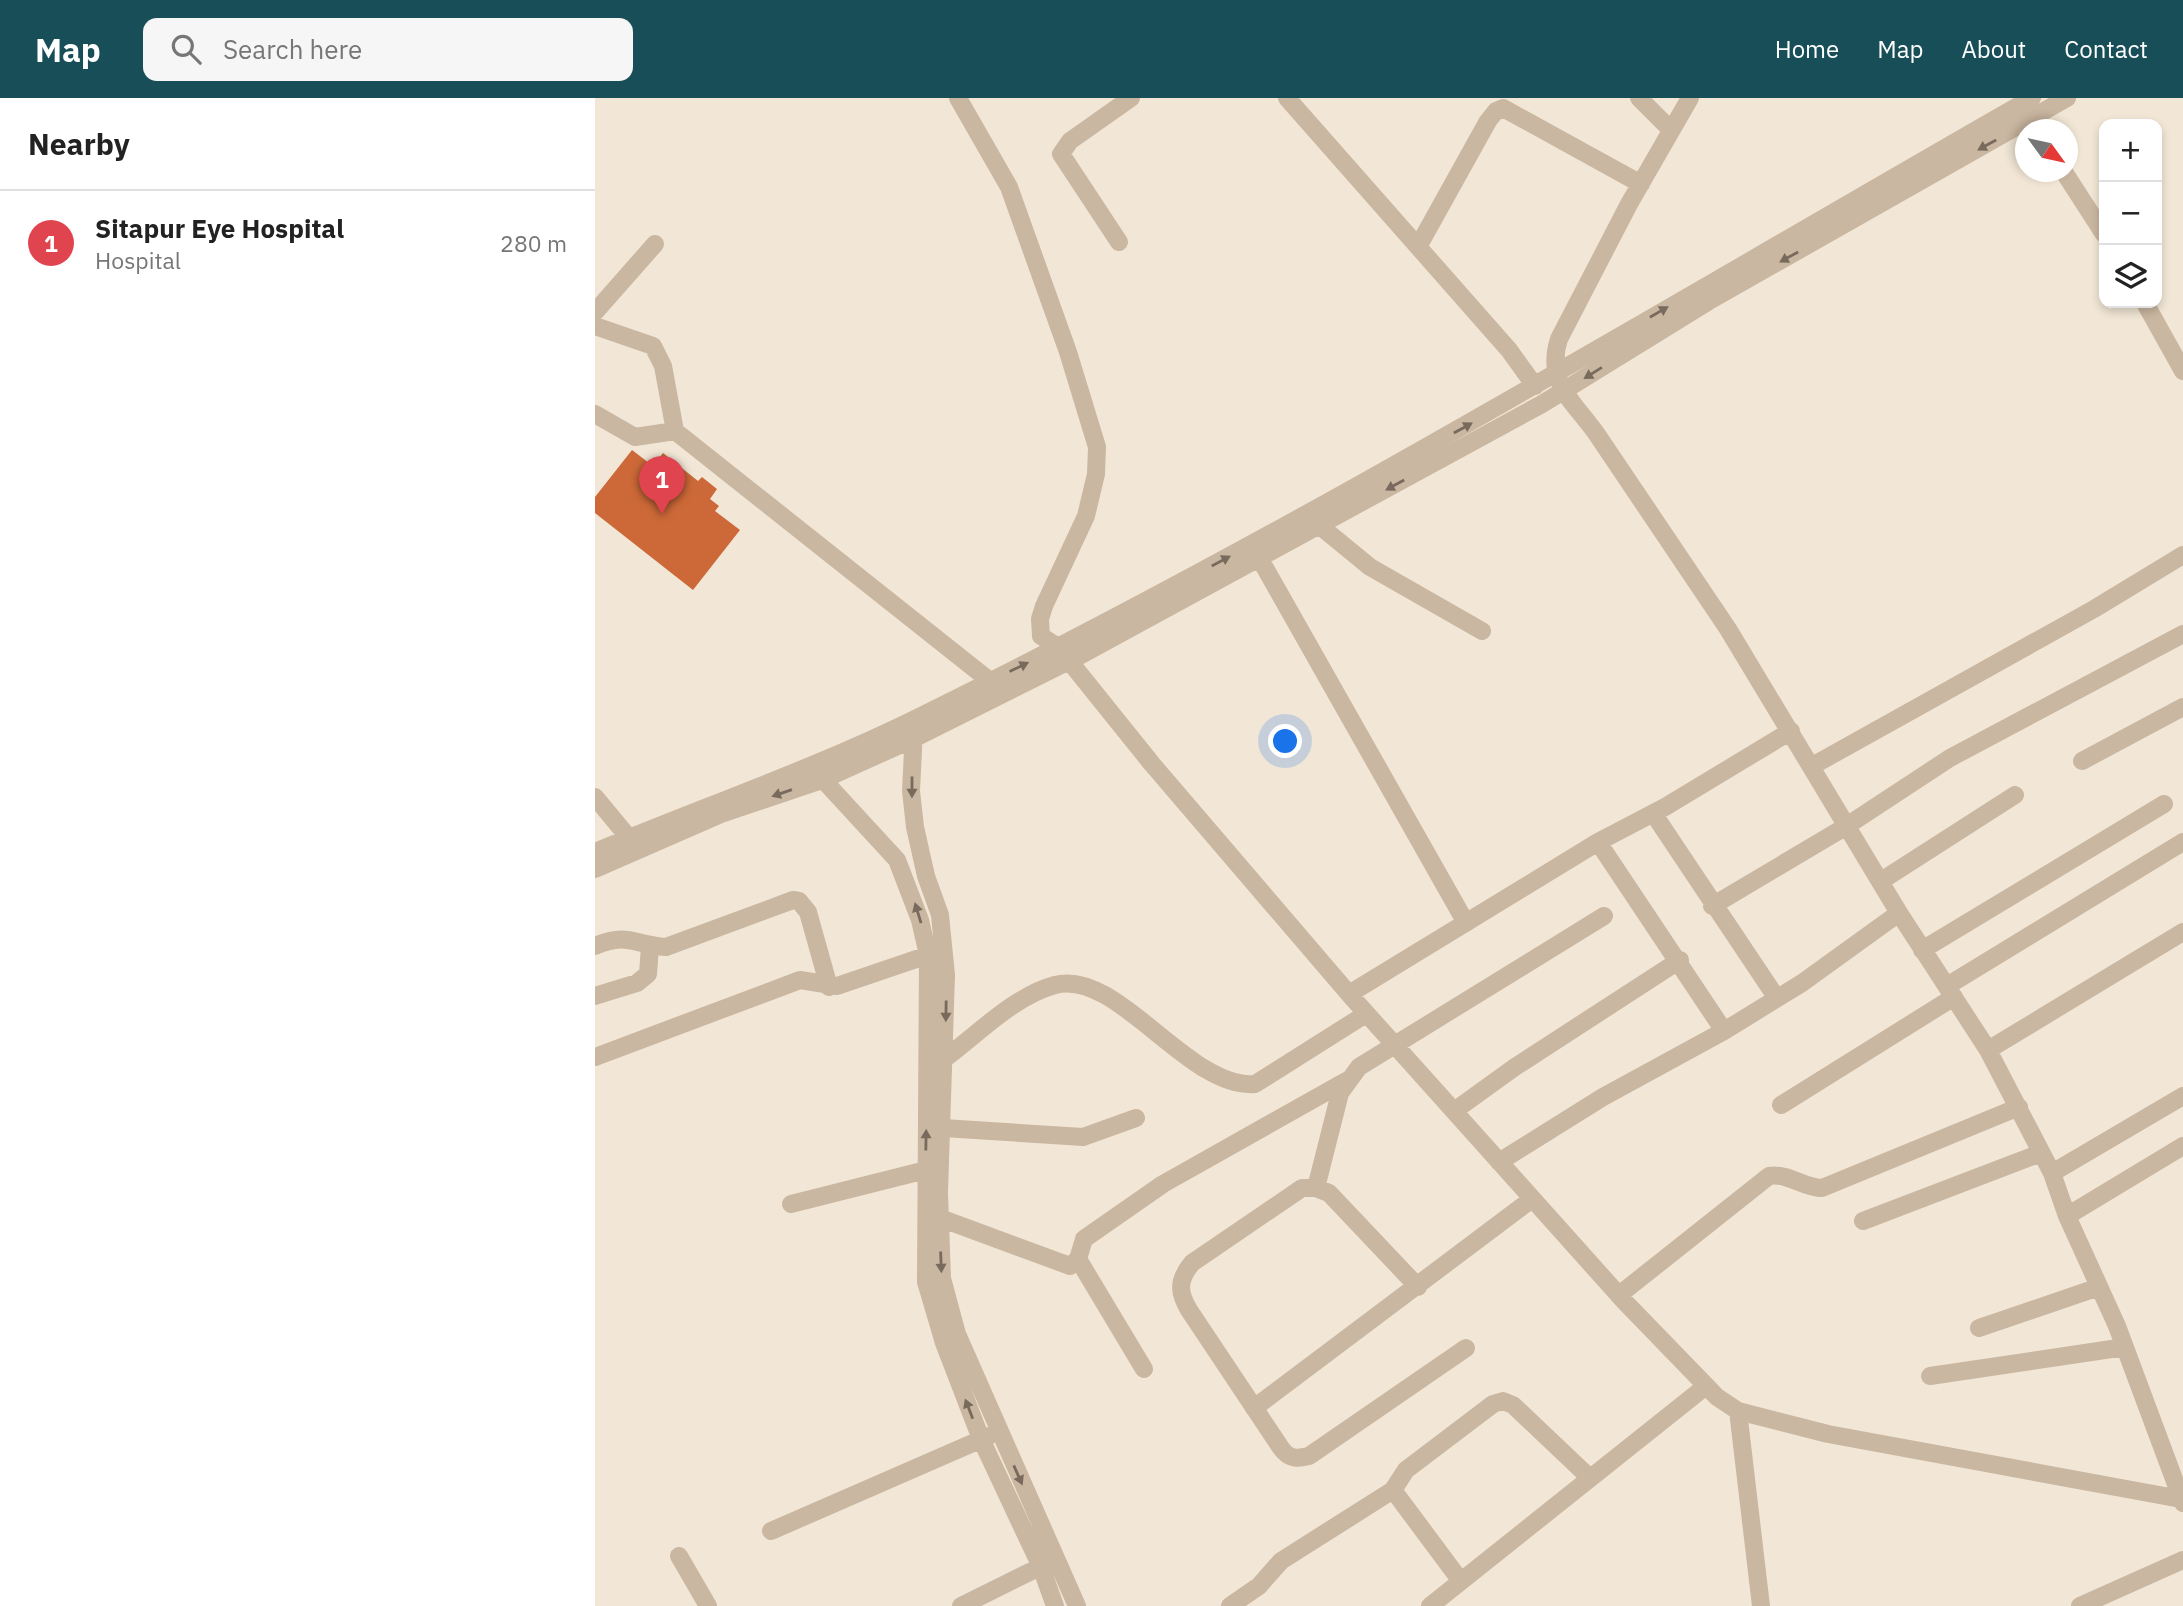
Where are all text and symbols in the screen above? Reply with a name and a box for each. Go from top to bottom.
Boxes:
search box [143,18,633,81]
text: Map [35,28,101,71]
icon: search [167,30,205,68]
text: Search here [223,32,362,66]
text: Home [1775,33,1839,65]
text: Map [1877,33,1923,65]
text: About [1961,33,2026,65]
text: Contact [2064,33,2148,65]
north arrow [2015,119,2078,182]
map controls [2099,119,2162,308]
button: + [2099,119,2162,182]
text: Nearby [28,124,130,163]
one-way arrow [1977,139,1997,151]
button: − [2099,182,2162,245]
text: Sitapur Eye Hospital [95,211,344,245]
text: 1 [44,228,58,258]
text: 280 m [500,228,567,258]
text: Hospital [95,245,181,275]
button: layers [2099,245,2162,308]
one-way arrow [1779,251,1798,263]
one-way arrow [1649,306,1668,318]
one-way arrow [1584,367,1603,380]
one-way arrow [1454,422,1473,434]
pin: 1 [639,456,685,514]
one-way arrow [1385,479,1405,491]
one-way arrow [1211,556,1231,567]
one-way arrow [1009,661,1029,672]
your location [1268,724,1302,758]
one-way arrow [906,777,918,799]
one-way arrow [772,788,793,799]
one-way arrow [912,903,922,924]
one-way arrow [940,1000,951,1022]
one-way arrow [920,1128,932,1150]
one-way arrow [936,1252,947,1274]
one-way arrow [964,1398,975,1419]
one-way arrow [1012,1465,1024,1485]

